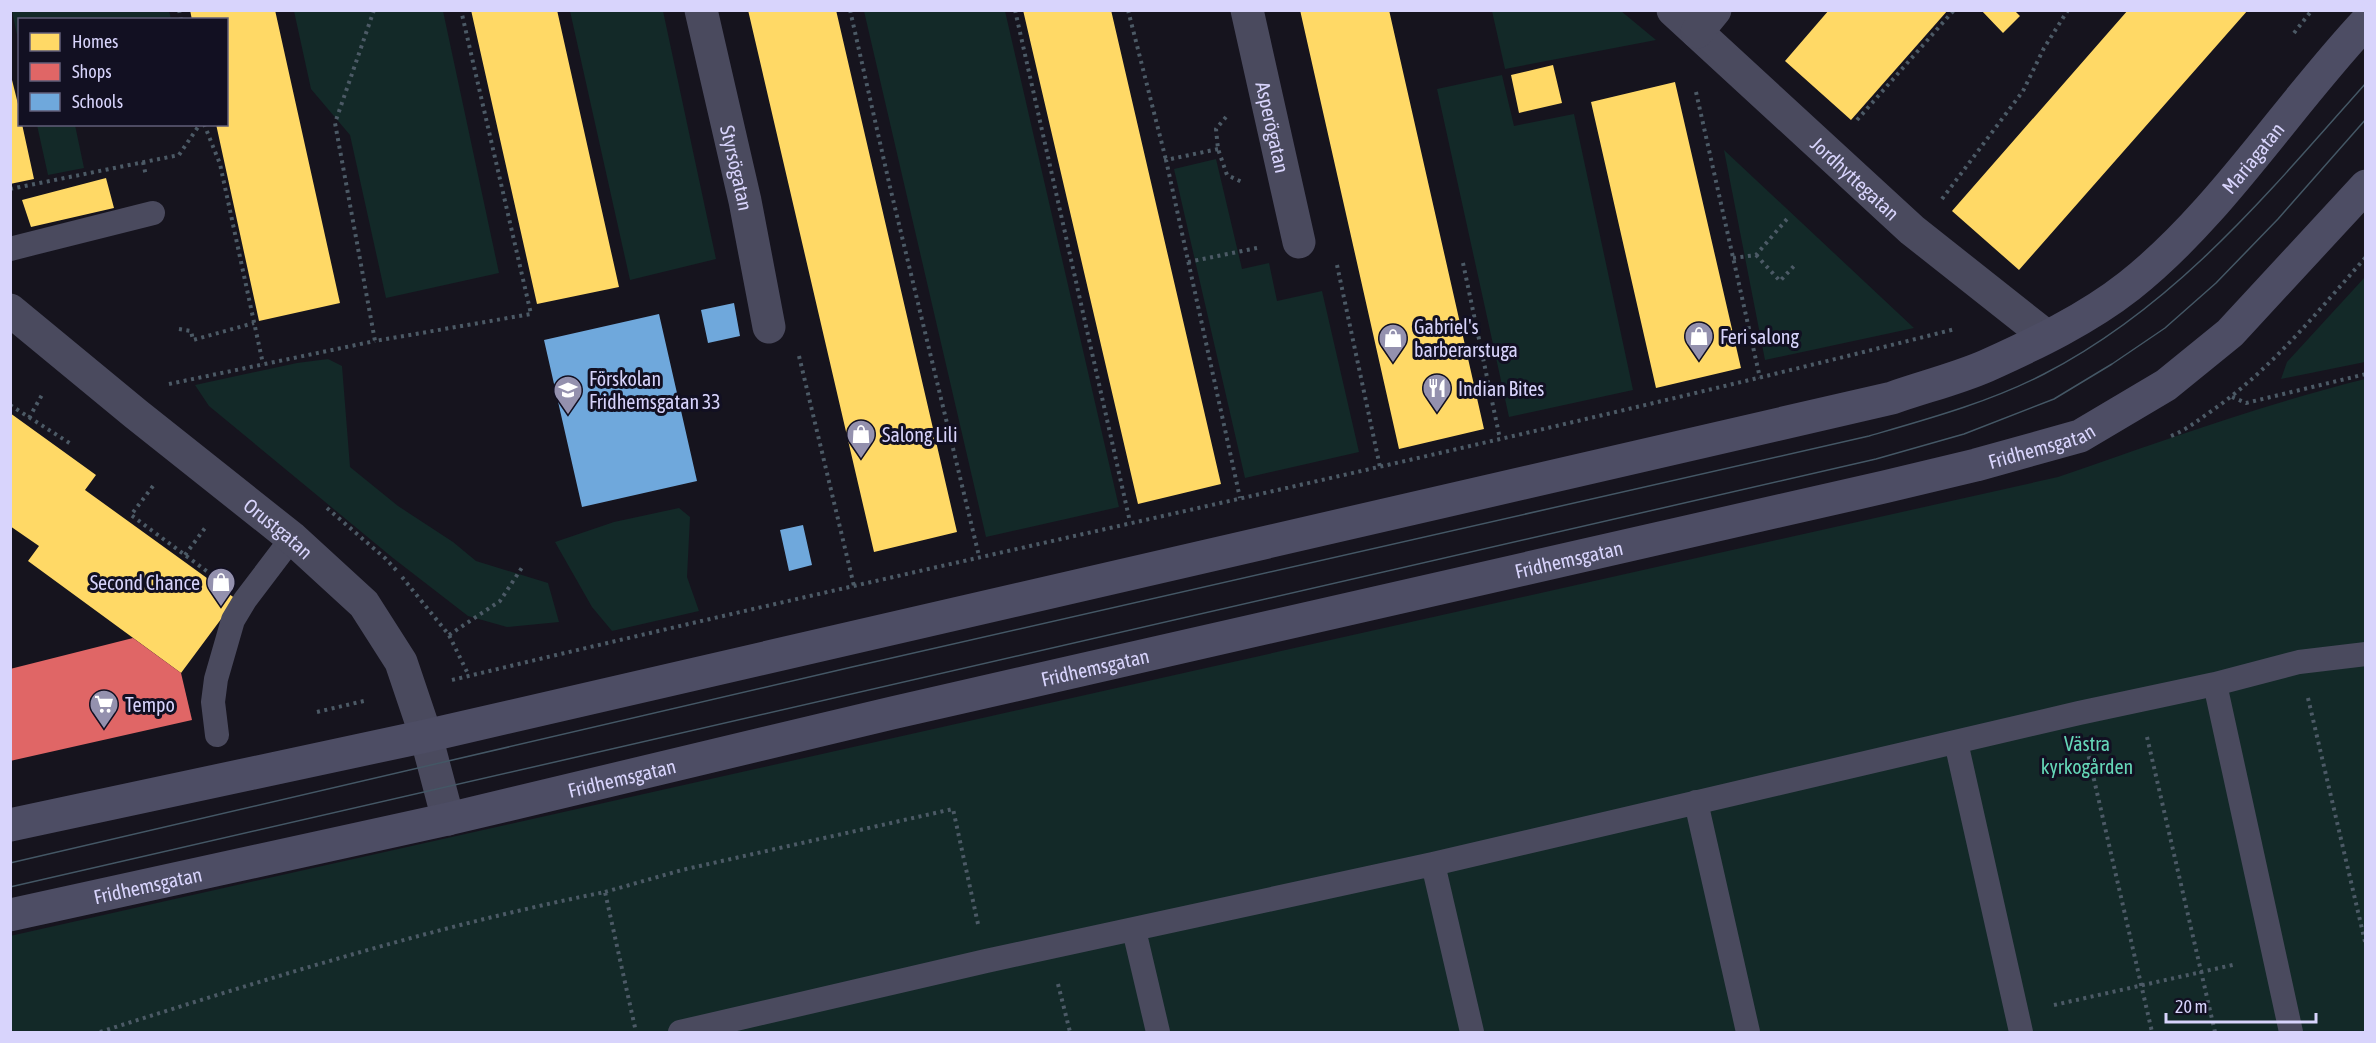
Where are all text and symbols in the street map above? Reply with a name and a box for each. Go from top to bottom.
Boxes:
legend [18,18,228,126]
text: Homes [72,31,118,52]
text: Shops [72,61,112,82]
street label: Asperögatan [1252,79,1295,175]
text: Schools [72,91,123,112]
street label: Mariagatan [2217,117,2288,198]
street label: Styrsögatan [716,123,758,213]
street label: Jordhyttegatan [1807,132,1904,224]
place label: Gabriel's barberarstuga [1414,315,1518,361]
shop icon: Feri salong [1683,320,1715,362]
shop icon: Gabriel's barberarstuga [1377,322,1409,364]
place label: Feri salong [1720,325,1800,348]
place label: Förskolan Fridhemsgatan 33 [589,367,721,413]
restaurant icon: Indian Bites [1421,372,1453,414]
school or university icon: Förskolan Fridhemsgatan 33 [552,374,584,416]
place label: Indian Bites [1458,377,1544,400]
shop icon: Salong Lili [845,418,877,460]
street label: Fridhemsgatan [1985,418,2099,473]
place label: Salong Lili [882,423,957,446]
street label: Orustgatan [240,493,318,563]
street label: Fridhemsgatan [1512,535,1625,582]
shop icon: Second Chance [205,566,237,608]
place label: Second Chance [90,571,200,594]
street label: Fridhemsgatan [1039,643,1151,690]
supermarket icon: Tempo [88,688,120,730]
place label: Tempo [125,693,175,716]
park label: Västra kyrkogården [2041,732,2133,778]
street label: Fridhemsgatan [565,754,678,802]
street label: Fridhemsgatan [91,862,204,908]
scale bar [2166,986,2316,1024]
text: 20 m [2175,996,2207,1017]

